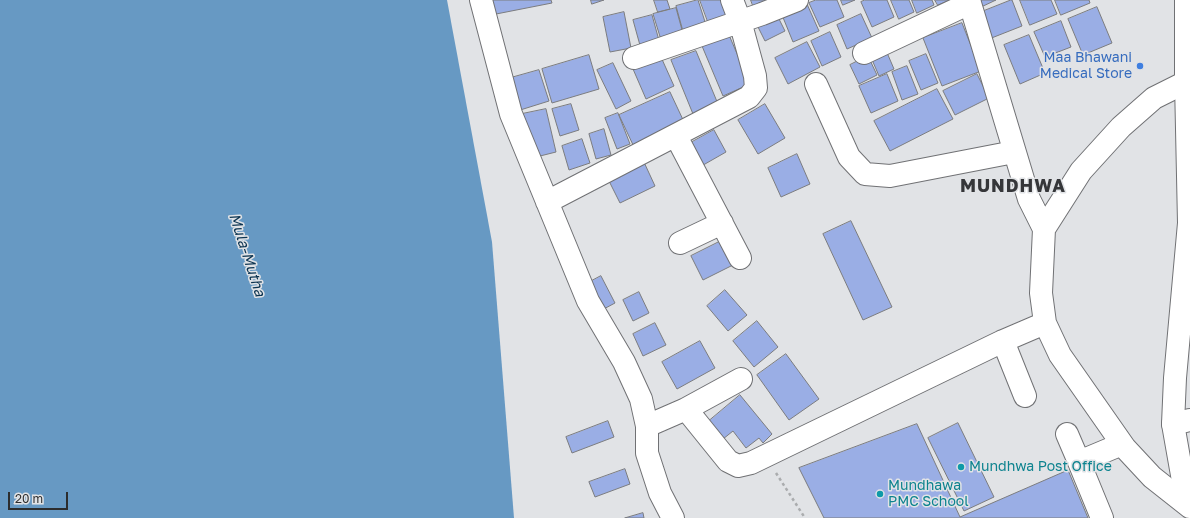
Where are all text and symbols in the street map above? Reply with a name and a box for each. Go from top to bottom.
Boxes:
place label: Maa Bhawani Medical Store [1040,50,1132,82]
marker: Maa Bhawani Medical Store [1135,61,1145,71]
district label: MUNDHWA [960,175,1066,197]
water label: Mula-Mutha [225,211,269,299]
place label: Mundhwa Post Office [969,459,1112,475]
marker: Mundhwa Post Office [956,462,966,472]
place label: Mundhawa PMC School [888,478,969,510]
scale bar [10,484,70,510]
marker: Mundhawa PMC School [875,489,885,499]
text: 20 m [15,491,43,506]

